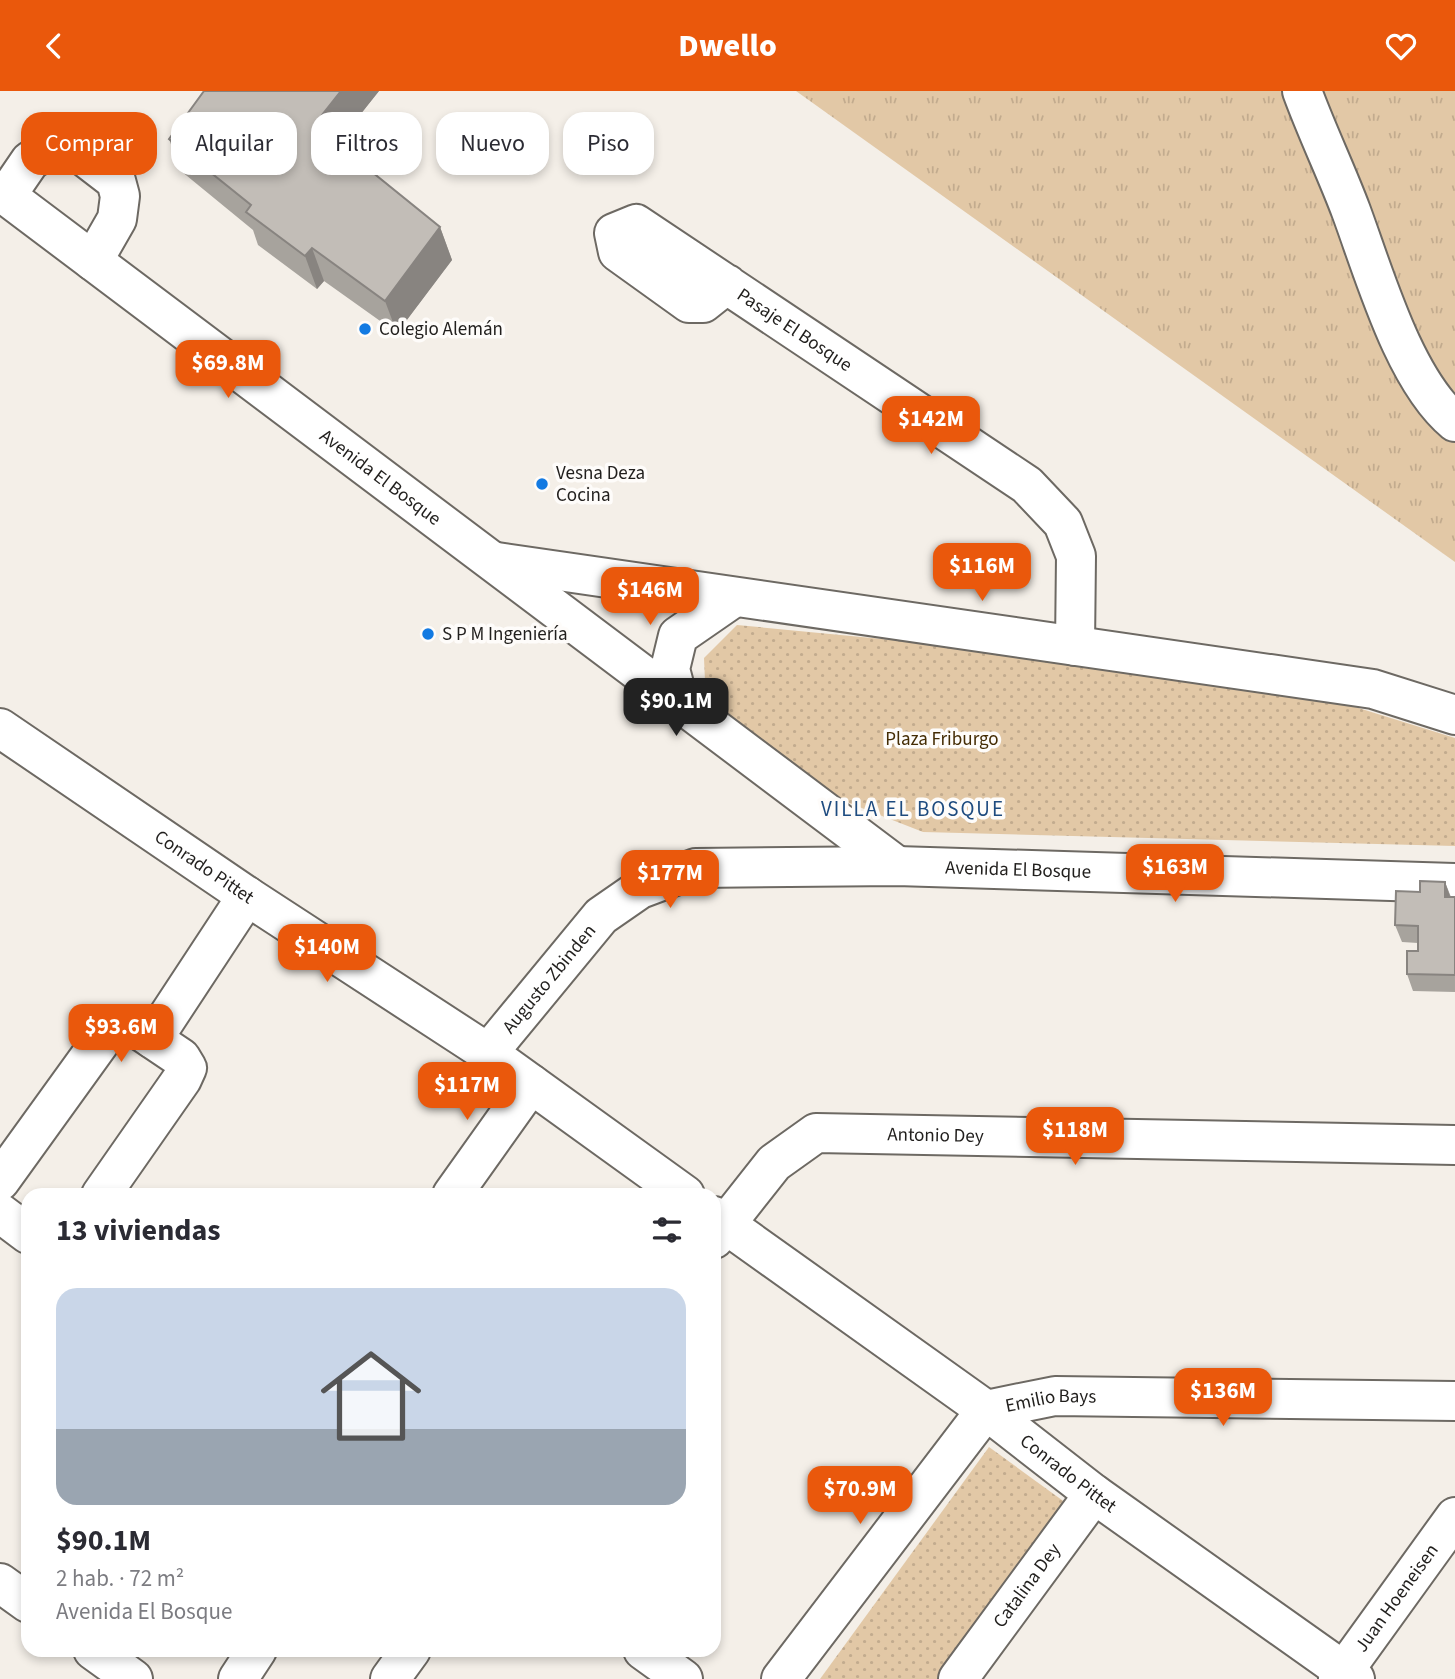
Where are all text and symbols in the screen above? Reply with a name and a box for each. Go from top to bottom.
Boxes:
text: Dwello [678,23,777,69]
icon: back [35,27,73,65]
icon: heart [1382,27,1420,65]
chip: Comprar [21,112,157,175]
chip: Alquilar [171,112,297,175]
chip: Filtros [311,112,422,175]
chip: Nuevo [436,112,549,175]
chip: Piso [563,112,654,175]
street label: Pasaje El Bosque [732,282,858,378]
place label: Colegio Alemán [379,316,503,343]
marker: Colegio Alemán [357,321,373,337]
pin: $69.8M [171,341,285,400]
text: $69.8M [191,346,265,379]
pin: $142M [882,397,980,456]
text: $142M [898,402,964,435]
street label: Avenida El Bosque [314,423,447,532]
place label: Vesna Deza Cocina [556,460,645,509]
marker: Vesna Deza Cocina [534,476,550,492]
pin: $116M [933,543,1031,603]
text: $116M [949,549,1015,582]
pin: $146M [601,567,699,627]
text: $146M [617,573,683,606]
place label: S P M Ingeniería [442,621,568,648]
marker: S P M Ingeniería [420,626,436,642]
pin: $90.1M [619,679,733,738]
text: $90.1M [639,684,713,717]
park label: Plaza Friburgo [885,726,999,753]
district label: VILLA EL BOSQUE [821,794,1005,824]
street label: Conrado Pittet [149,823,260,911]
pin: $163M [1126,845,1224,904]
text: $163M [1142,850,1208,883]
pin: $177M [621,851,719,910]
street label: Avenida El Bosque [945,854,1091,885]
text: $177M [637,856,703,889]
street label: Augusto Zbinden [496,918,602,1039]
pin: $140M [278,925,376,984]
text: $140M [294,930,360,963]
pin: $93.6M [64,1005,178,1064]
text: $93.6M [84,1010,158,1043]
pin: $117M [418,1063,516,1122]
text: $117M [434,1068,500,1101]
pin: $118M [1026,1107,1124,1167]
text: $118M [1042,1113,1108,1146]
street label: Antonio Dey [887,1121,984,1150]
text: 13 viviendas [56,1209,221,1252]
icon: filters [648,1211,686,1249]
icon: home [308,1333,434,1459]
pin: $136M [1174,1369,1272,1428]
text: $136M [1190,1374,1256,1407]
street label: Emilio Bays [1003,1382,1096,1419]
street label: Conrado Pittet [1014,1428,1122,1520]
pin: $70.9M [803,1467,917,1526]
text: $70.9M [823,1472,897,1505]
text: $90.1M [56,1519,151,1562]
street label: Catalina Dey [986,1537,1067,1634]
street label: Juan Hoeneisen [1348,1538,1445,1658]
text: 2 hab. · 72 m² [56,1562,184,1595]
text: Avenida El Bosque [56,1595,232,1628]

